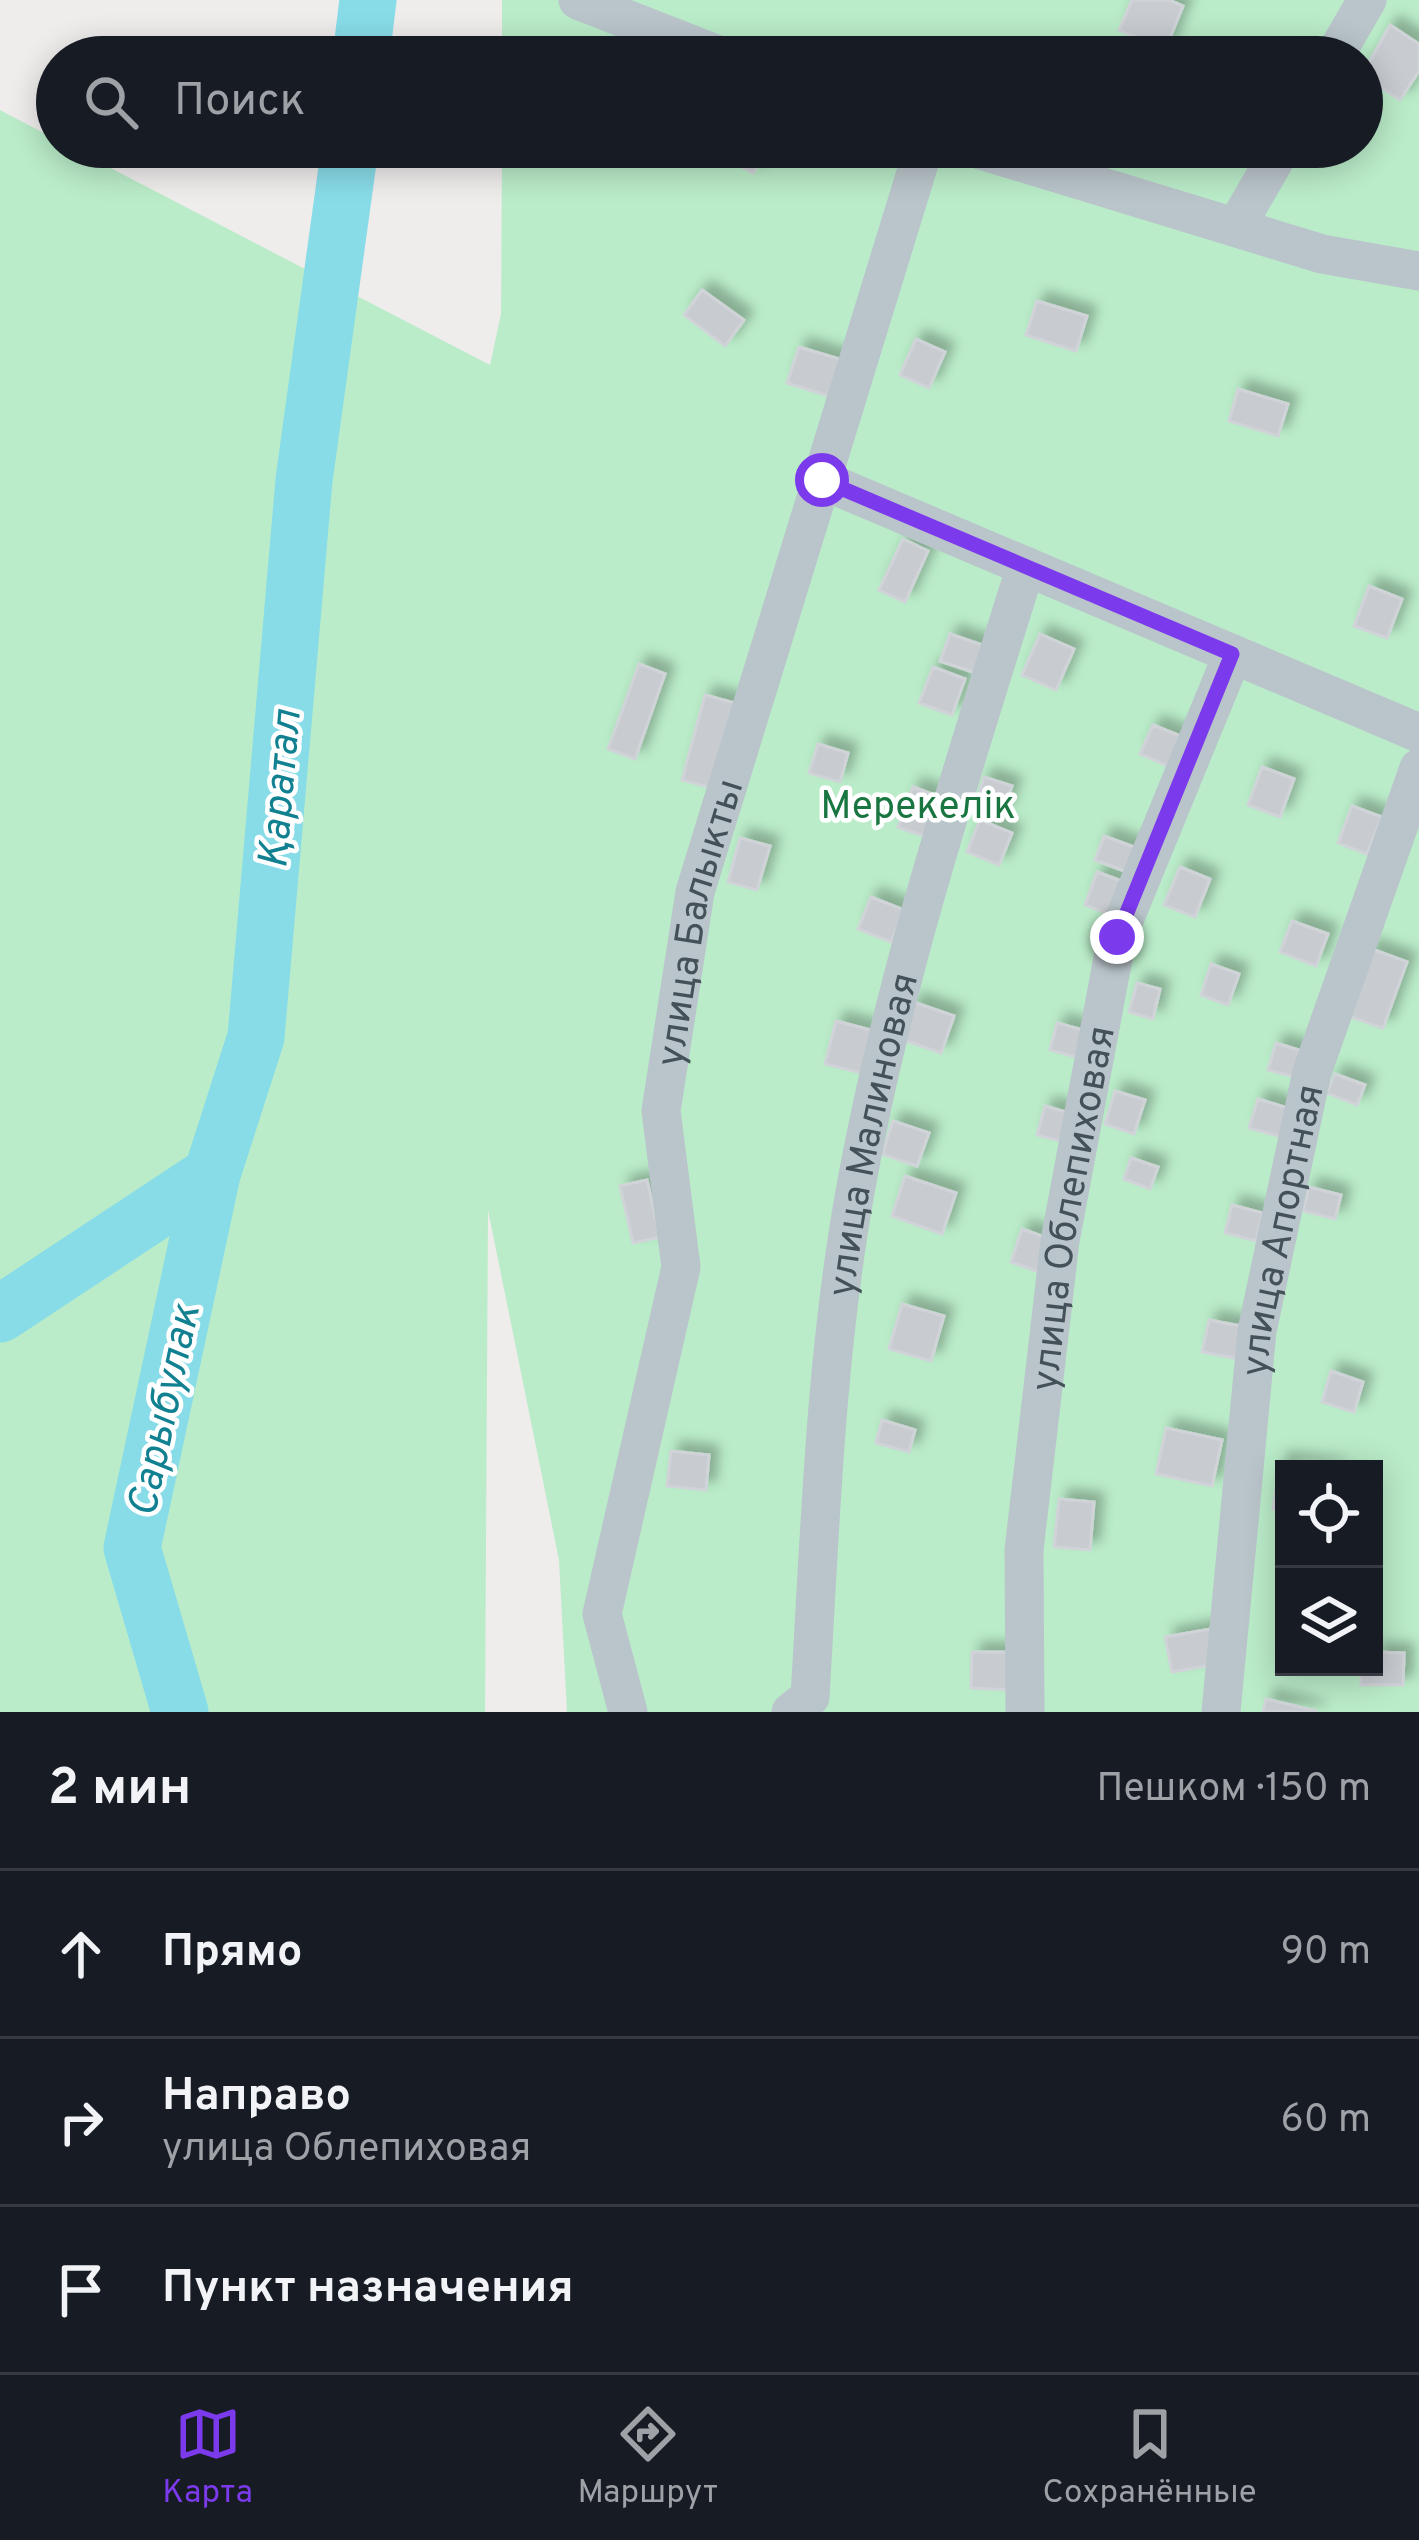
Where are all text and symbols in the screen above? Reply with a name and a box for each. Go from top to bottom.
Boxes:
search box [36,36,1383,168]
icon: search [78,69,144,135]
text: Поиск [174,74,305,131]
route start [795,453,849,507]
water label: Қаратал [249,707,316,871]
street label: улица Балыкты [648,774,757,1070]
park label: Мерекелік [820,784,1016,833]
route end [1090,910,1144,964]
street label: улица Малиновая [819,968,932,1300]
street label: улица Облепиховая [1023,1022,1129,1394]
street label: улица Апортная [1233,1080,1338,1379]
water label: Сарыбулак [118,1299,215,1522]
map controls [1275,1460,1383,1676]
button: locate [1275,1460,1383,1568]
button: layers [1275,1568,1383,1676]
text: 2 мин [48,1758,191,1823]
text: Пешком · 150 m [1096,1766,1371,1815]
icon: ahead [48,1921,114,1987]
text: Прямо [162,1925,303,1982]
text: 90 m [1281,1929,1371,1978]
text: Направо [162,2069,351,2126]
icon: right [48,2089,114,2155]
text: 60 m [1280,2097,1371,2146]
text: улица Облепиховая [162,2126,531,2175]
icon: arrive [48,2257,114,2323]
text: Пункт назначения [162,2261,574,2318]
tab: Карта [162,2401,253,2515]
tab: Маршрут [577,2401,718,2515]
tab: Сохранённые [1043,2401,1257,2515]

